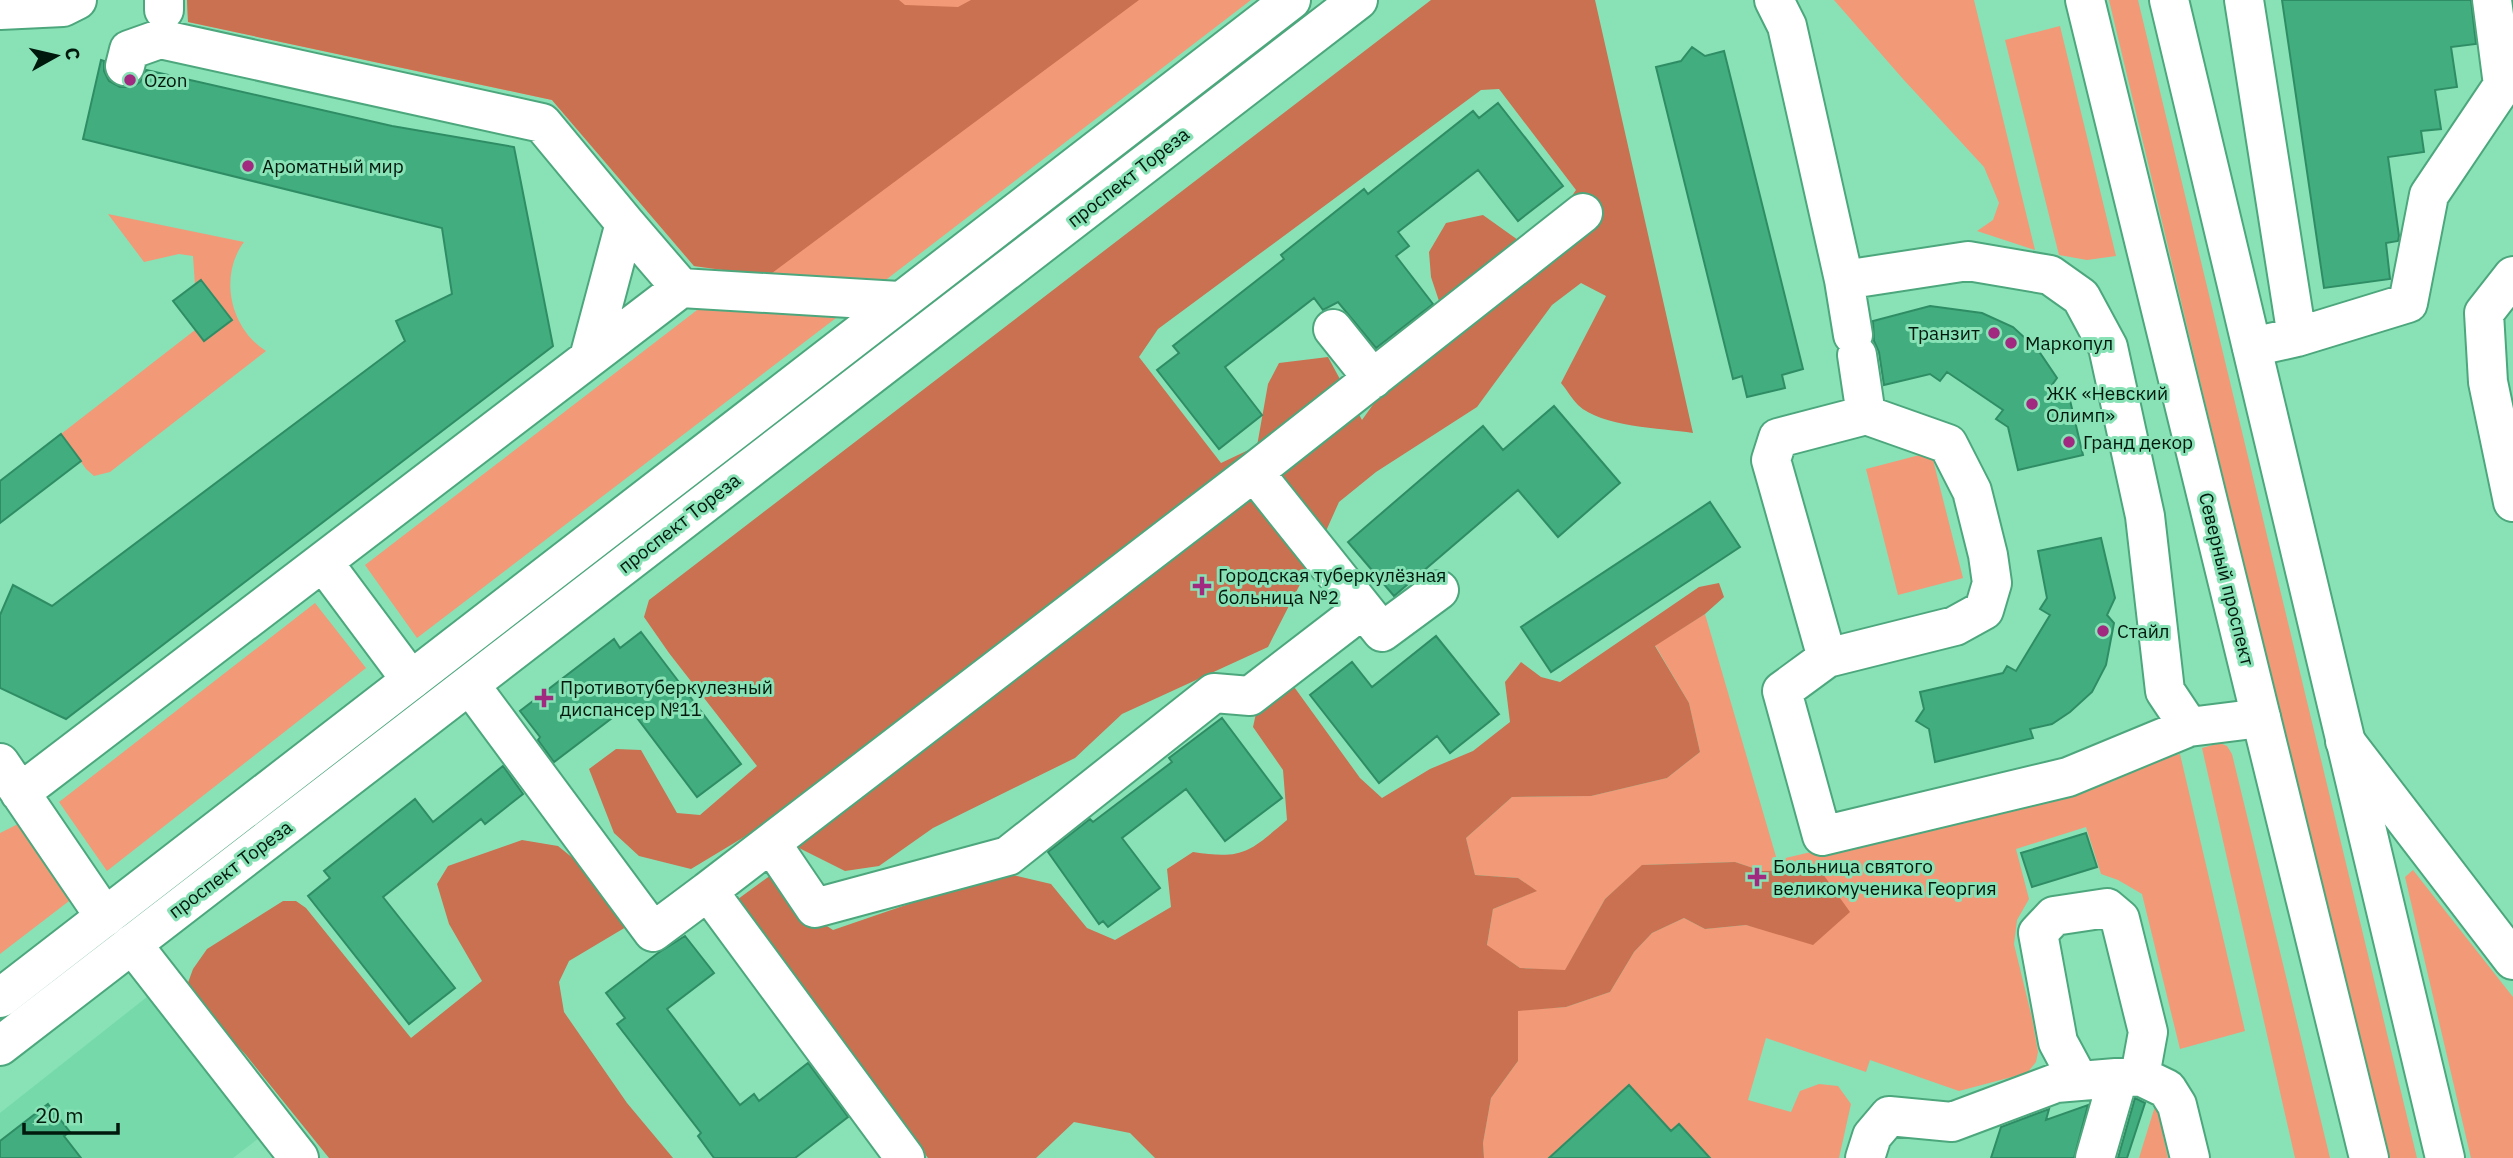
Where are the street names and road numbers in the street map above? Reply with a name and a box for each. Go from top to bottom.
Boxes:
street label: проспект Тореза [1062,122,1194,232]
street label: проспект Тореза [613,468,745,578]
street label: Северный проспект [2194,490,2260,668]
street label: проспект Тореза [163,815,297,923]

